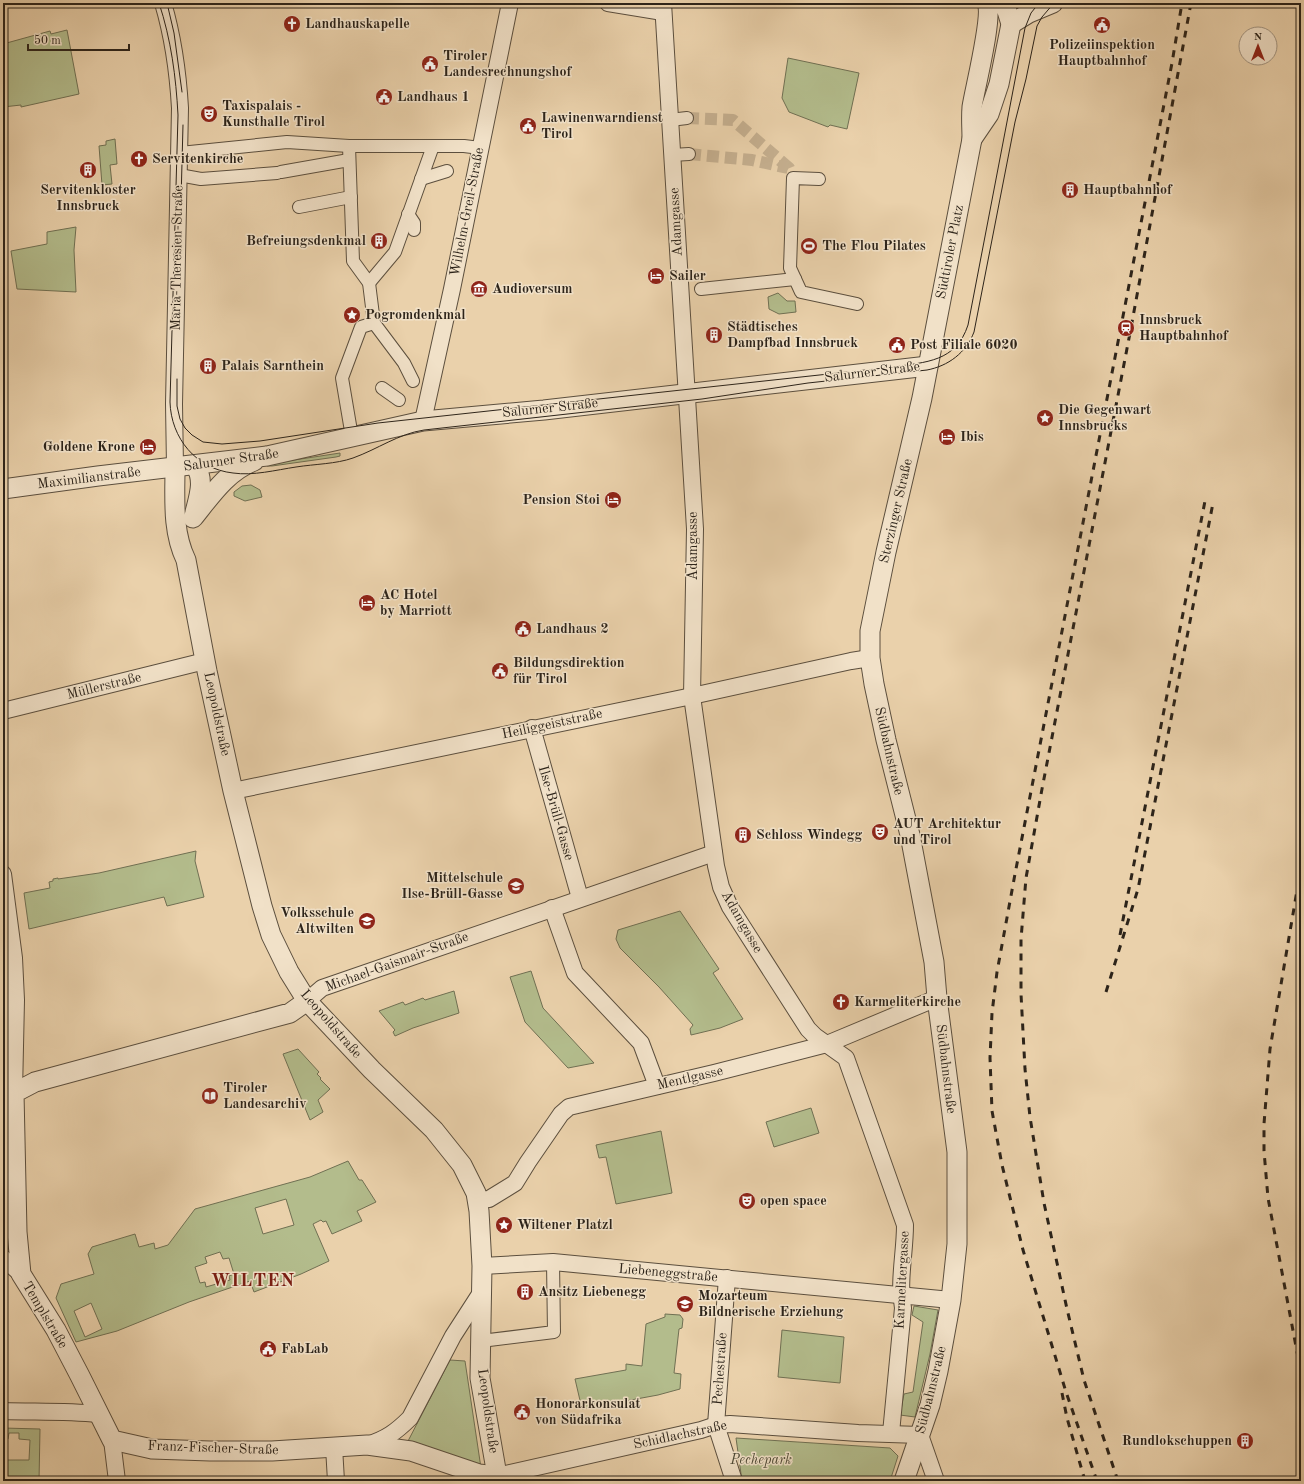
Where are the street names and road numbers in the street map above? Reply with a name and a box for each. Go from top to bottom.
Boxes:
street label: Wilhelm-Greil-Straße [448,146,486,278]
street label: Maria-Theresien-Straße [169,185,185,331]
street label: Adamgasse [667,187,685,257]
street label: Südtiroler Platz [934,204,966,300]
street label: Salurner Straße [823,359,921,385]
street label: Salurner Straße [501,396,599,420]
street label: Salurner Straße [182,446,280,474]
street label: Sterzinger Straße [877,457,915,565]
street label: Maximilianstraße [36,465,142,491]
street label: Adamgasse [686,511,700,581]
street label: Müllerstraße [65,670,143,702]
street label: Leopoldstraße [201,671,233,757]
street label: Südbahnstraße [872,705,906,797]
street label: Heiliggeiststraße [500,706,604,742]
street label: Ilse-Brüll-Gasse [536,764,576,862]
street label: Adamgasse [719,889,765,955]
street label: Michael-Gaismair-Straße [324,930,470,994]
street label: Leopoldstraße [298,987,364,1061]
street label: Südbahnstraße [934,1023,958,1115]
street label: Mentlgasse [656,1064,724,1092]
street label: Karmelitergasse [892,1230,912,1330]
street label: Liebeneggstraße [618,1262,718,1284]
street label: Templstraße [20,1279,70,1351]
street label: Pechestraße [710,1332,730,1406]
street label: Südbahnstraße [913,1345,949,1435]
street label: Leopoldstraße [475,1368,501,1454]
street label: Schidlachstraße [632,1418,728,1452]
street label: Franz-Fischer-Straße [147,1439,279,1457]

